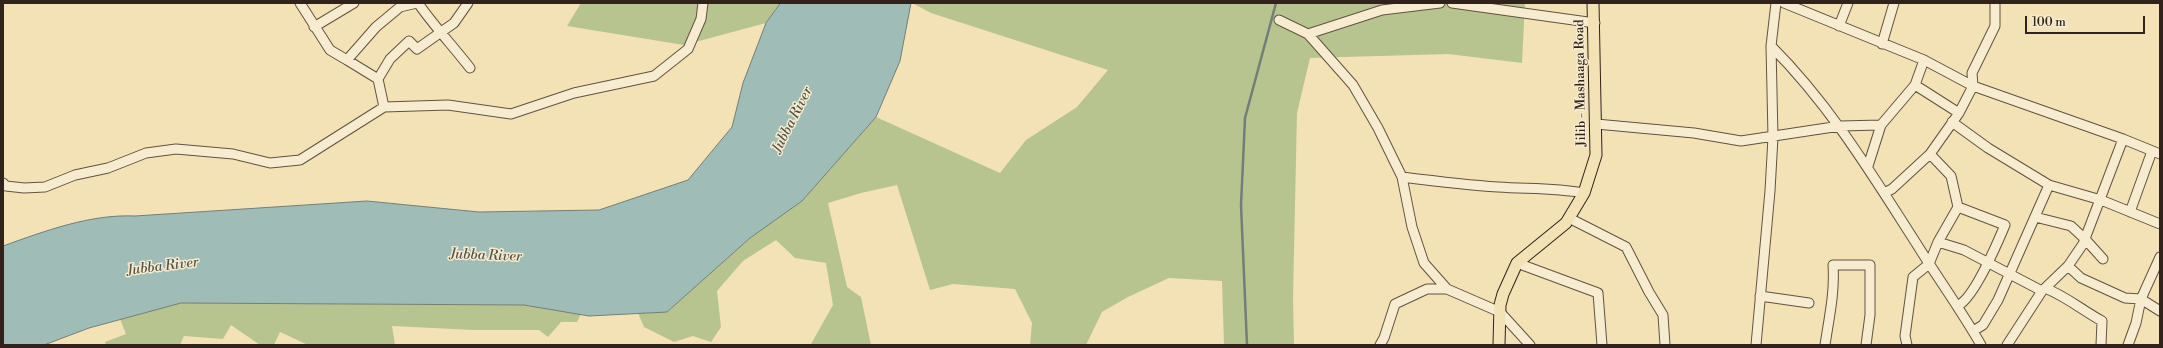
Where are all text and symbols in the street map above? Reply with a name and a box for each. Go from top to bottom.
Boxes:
scale bar [2027,8,2147,34]
text: 100 m [2032,15,2066,30]
street label: Jilib - Mashaaga Road [1572,19,1590,147]
water label: Jubba River [769,84,817,156]
water label: Jubba River [450,246,522,266]
water label: Jubba River [126,254,200,280]

